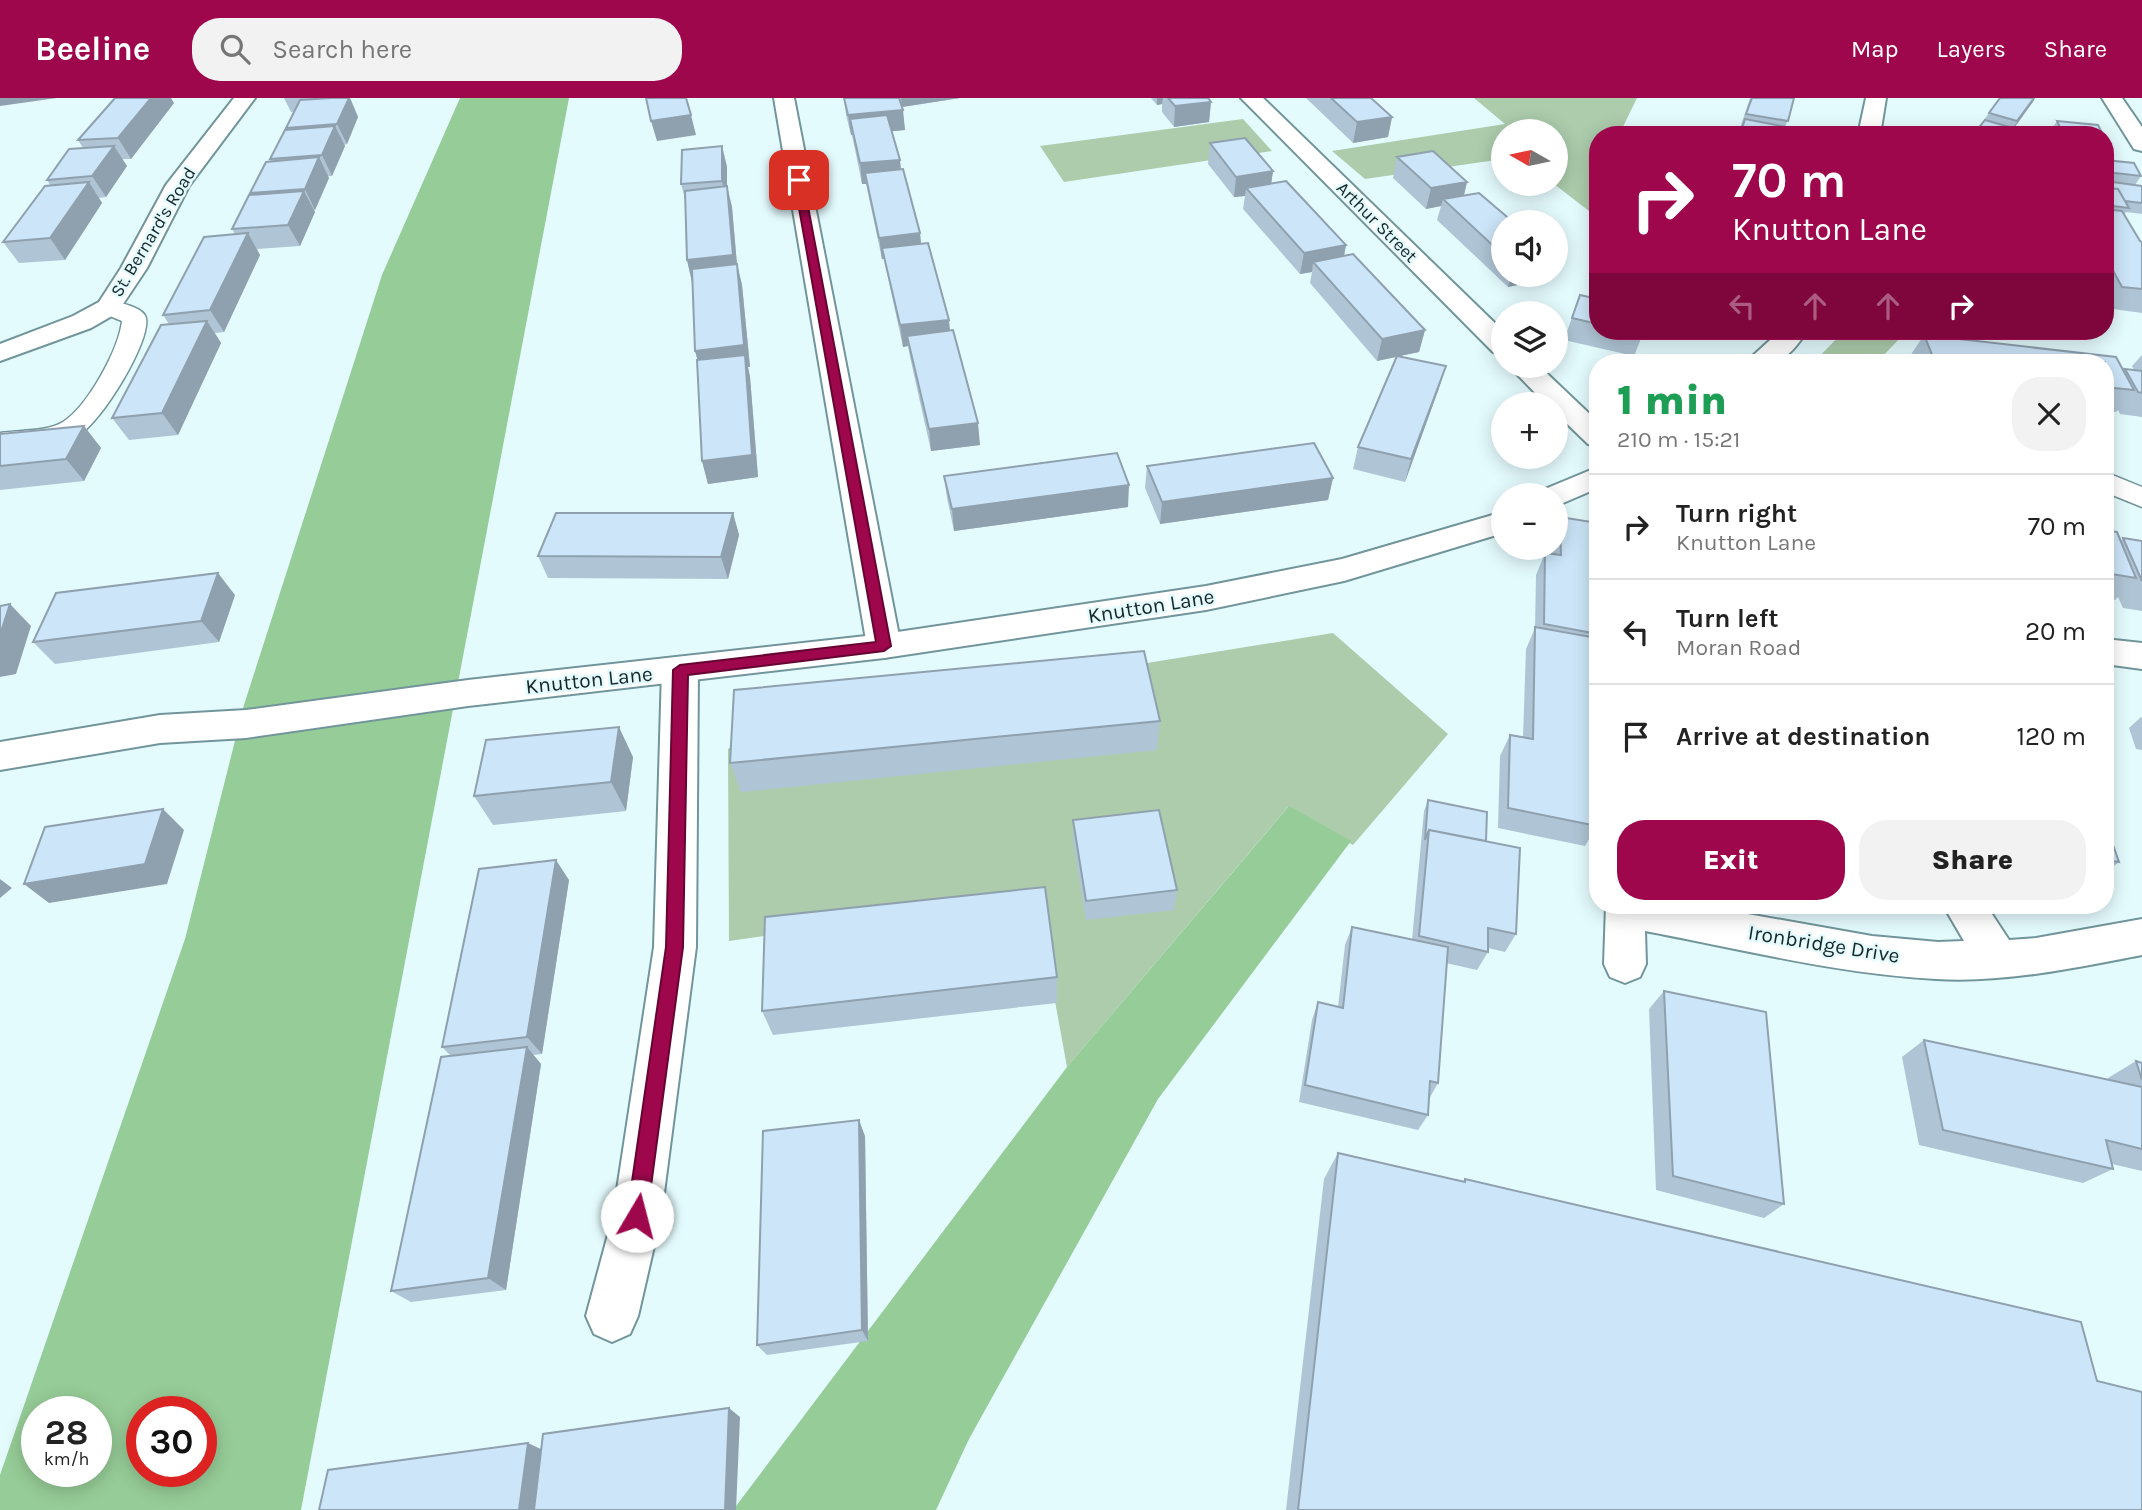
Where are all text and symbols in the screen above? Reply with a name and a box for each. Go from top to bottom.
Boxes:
search box [192,18,682,81]
text: Beeline [35,30,150,68]
icon: search [216,30,254,68]
text: Search here [272,34,412,65]
text: Map [1851,35,1899,63]
text: Layers [1937,35,2006,63]
text: Share [2044,35,2107,63]
north arrow [1491,119,1568,196]
map controls [1491,119,1568,560]
pin [769,150,829,210]
text: 70 m [1732,152,1846,209]
icon: right [1617,154,1708,245]
icon: arrive [780,161,818,199]
street label: St. Bernard's Road [106,163,200,301]
street label: Arthur Street [1332,177,1422,267]
button: sound [1491,210,1568,287]
text: Knutton Lane [1732,211,1927,248]
icon: left [1723,287,1761,325]
icon: ahead [1796,287,1834,325]
icon: ahead [1869,287,1907,325]
icon: right [1942,287,1980,325]
button: layers [1491,301,1568,378]
text: 1 min [1617,375,1727,425]
button: close [2012,377,2086,451]
button: + [1491,392,1568,469]
text: 210 m · 15:21 [1617,426,1740,453]
button: − [1491,483,1568,560]
text: Turn right [1676,498,1797,529]
icon: right [1617,508,1655,546]
text: 70 m [2028,511,2086,542]
text: Knutton Lane [1676,529,1816,556]
street label: Knutton Lane [1086,584,1216,628]
text: Turn left [1676,603,1778,634]
icon: left [1617,613,1655,651]
text: 20 m [2025,616,2086,647]
text: Moran Road [1676,634,1801,661]
street label: Knutton Lane [524,661,654,699]
icon: arrive [1617,718,1655,756]
text: Arrive at destination [1676,721,1930,752]
text: 120 m [2016,721,2086,752]
button: Exit [1617,820,1845,900]
button: Share [1859,820,2086,900]
street label: Ironbridge Drive [1747,920,1901,968]
position arrow [600,1179,674,1253]
speed limit sign: 30 [126,1396,217,1487]
text: 28 [45,1412,88,1453]
text: km/h [44,1448,89,1470]

